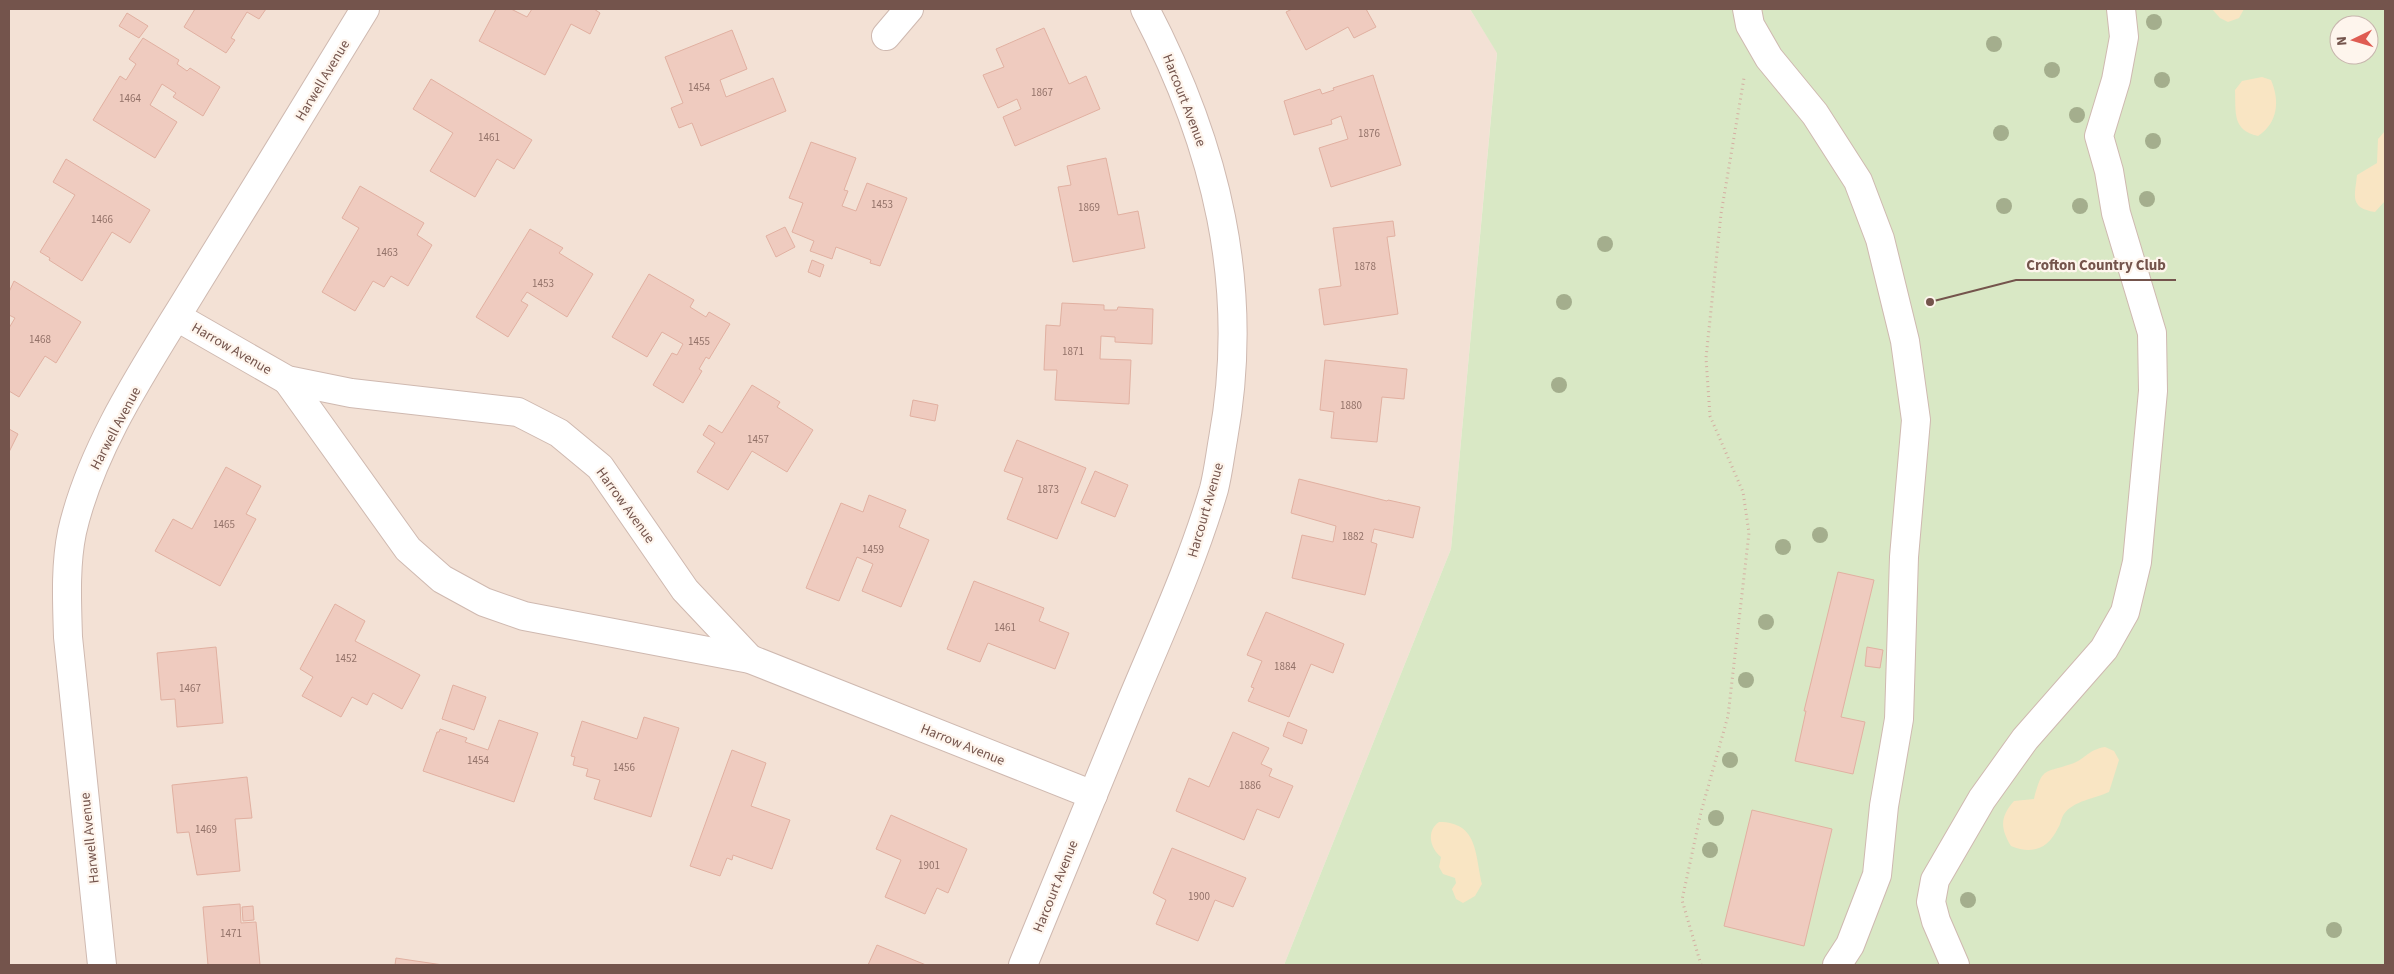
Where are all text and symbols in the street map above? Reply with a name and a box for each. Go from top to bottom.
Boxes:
north arrow [2329,15,2379,65]
street label: Harwell Avenue [291,36,355,125]
text: N [2332,36,2352,47]
street label: Harcourt Avenue [1157,51,1211,150]
house number: 1454 [688,80,710,95]
house number: 1867 [1031,85,1053,100]
house number: 1464 [119,91,141,106]
house number: 1876 [1358,126,1380,141]
house number: 1461 [478,130,500,145]
house number: 1453 [871,197,893,212]
house number: 1869 [1078,200,1100,215]
house number: 1466 [91,212,113,227]
house number: 1463 [376,245,398,260]
callout: Crofton Country Club [2016,250,2176,280]
text: Crofton Country Club [2026,255,2166,276]
house number: 1878 [1354,259,1376,274]
house number: 1453 [532,276,554,291]
street label: Harrow Avenue [188,318,275,380]
house number: 1468 [29,332,51,347]
house number: 1455 [688,334,710,349]
house number: 1871 [1062,344,1084,359]
street label: Harwell Avenue [86,383,146,473]
house number: 1880 [1340,398,1362,413]
house number: 1457 [747,432,769,447]
street label: Harcourt Avenue [1183,460,1229,560]
street label: Harrow Avenue [591,464,660,548]
house number: 1873 [1037,482,1059,497]
house number: 1465 [213,517,235,532]
house number: 1882 [1342,529,1364,544]
house number: 1459 [862,542,884,557]
house number: 1461 [994,620,1016,635]
house number: 1452 [335,651,357,666]
house number: 1884 [1274,659,1296,674]
house number: 1467 [179,681,201,696]
street label: Harrow Avenue [917,719,1008,771]
house number: 1454 [467,753,489,768]
house number: 1456 [613,760,635,775]
house number: 1886 [1239,778,1261,793]
street label: Harwell Avenue [75,791,105,884]
house number: 1469 [195,822,217,837]
street label: Harcourt Avenue [1028,837,1084,935]
house number: 1901 [918,858,940,873]
house number: 1900 [1188,889,1210,904]
house number: 1471 [220,926,242,941]

